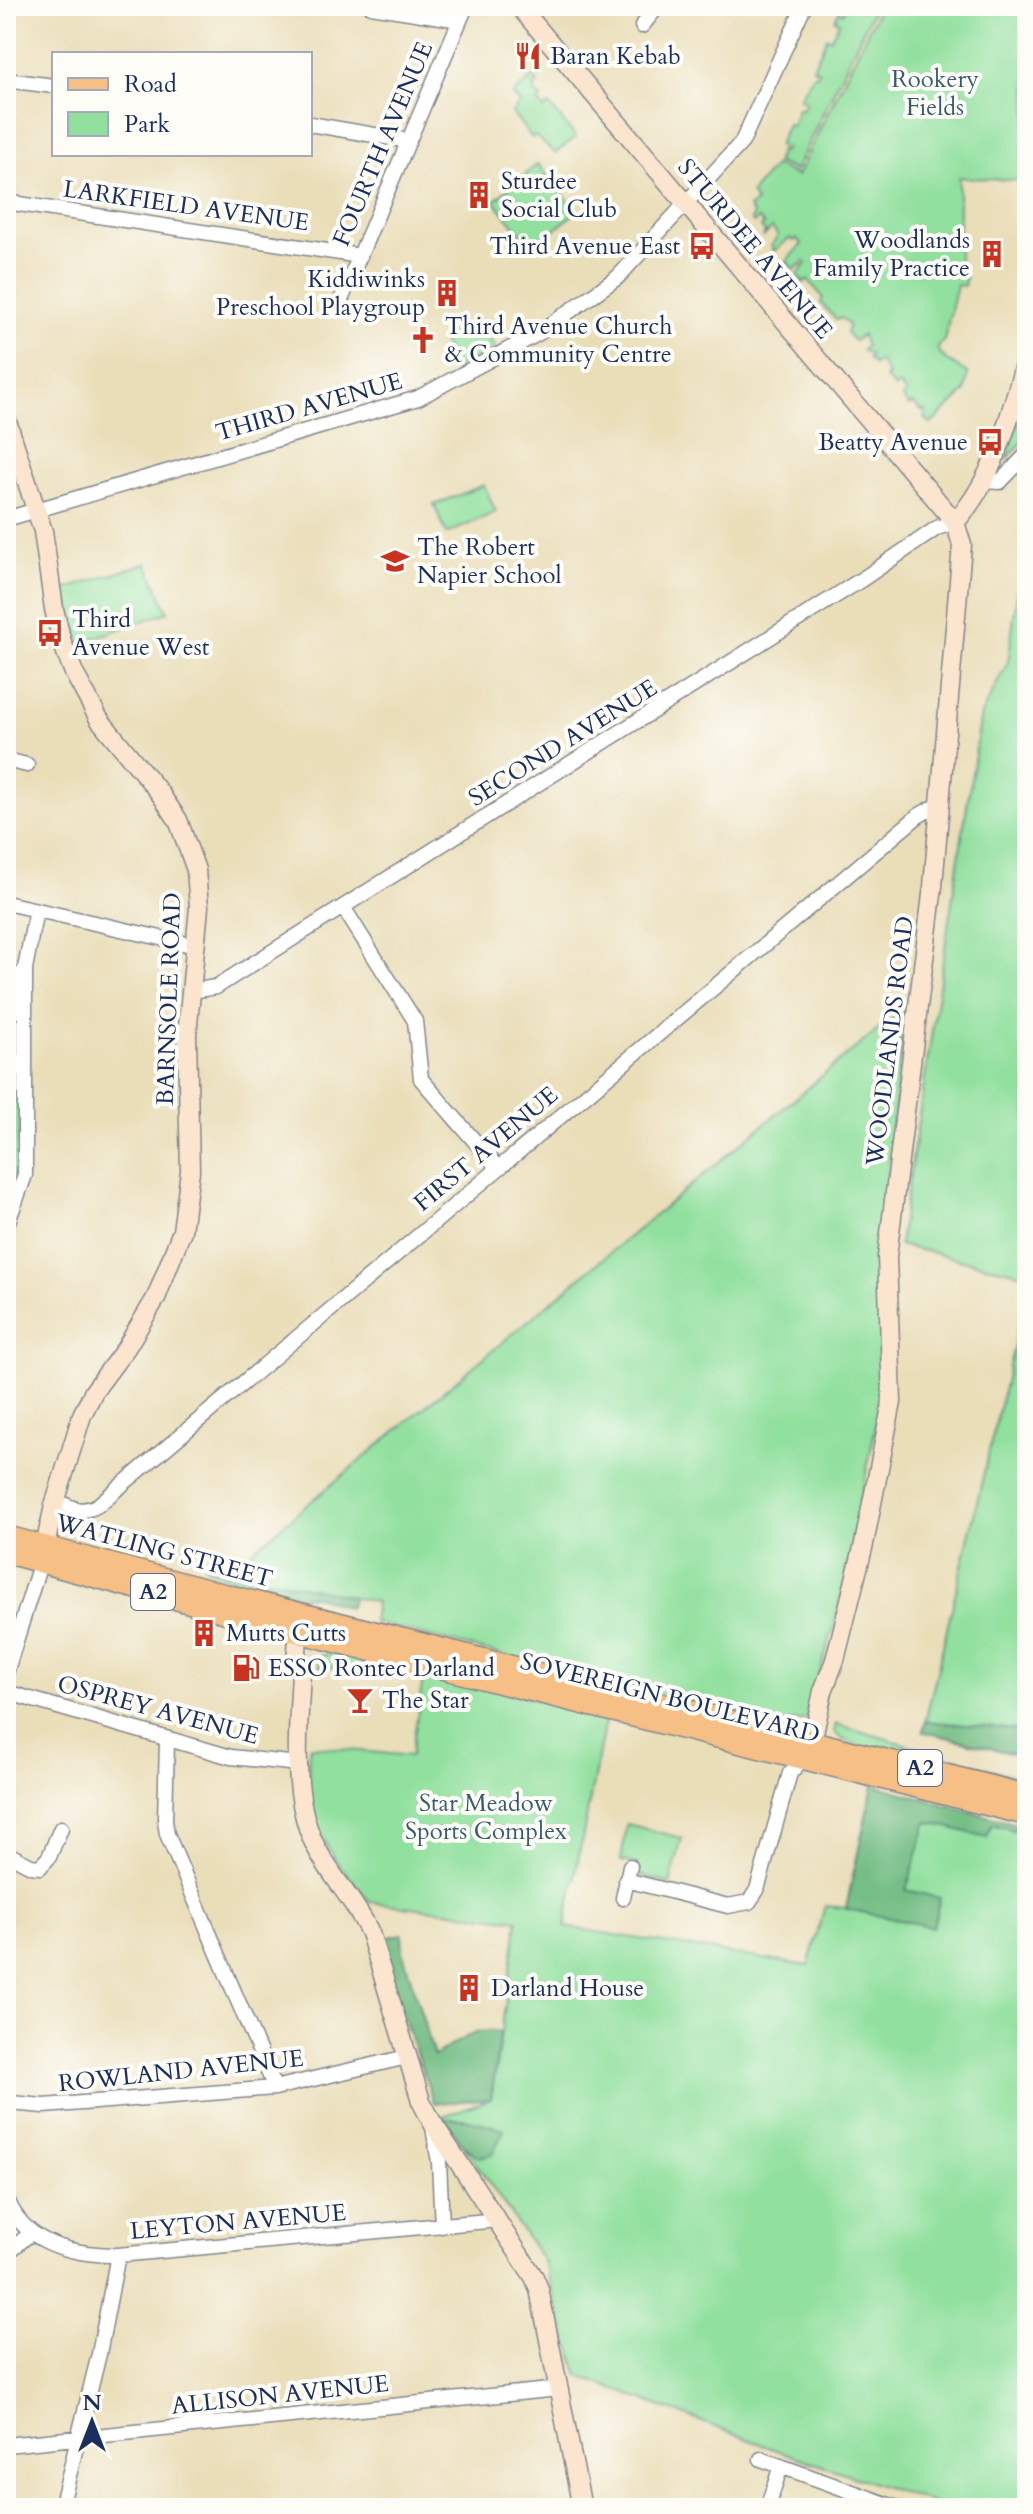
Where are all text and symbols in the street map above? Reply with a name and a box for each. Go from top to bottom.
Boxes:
street label: FOURTH AVENUE [325,37,441,251]
place label: Baran Kebab [550,40,681,73]
restaurant icon: Baran Kebab [513,41,543,71]
legend [52,52,312,156]
park label: Rookery Fields [891,63,979,124]
text: Road [124,68,177,101]
text: Park [124,108,170,141]
street label: STURDEE AVENUE [670,152,840,346]
place label: Sturdee Social Club [501,165,617,226]
street label: LARKFIELD AVENUE [61,172,311,240]
building icon: Sturdee Social Club [464,180,494,210]
place label: Woodlands Family Practice [813,224,970,285]
place label: Third Avenue East [489,230,680,263]
bus stop icon: Third Avenue East [687,231,717,261]
building icon: Woodlands Family Practice [977,239,1007,269]
place label: Kiddiwinks Preschool Playgroup [216,263,425,324]
building icon: Kiddiwinks Preschool Playgroup [432,278,462,308]
place label: Third Avenue Church & Community Centre [445,310,672,371]
church icon: Third Avenue Church & Community Centre [408,325,438,355]
street label: THIRD AVENUE [212,365,406,449]
place label: Beatty Avenue [818,426,968,459]
bus stop icon: Beatty Avenue [975,427,1005,457]
place label: The Robert Napier School [417,531,562,592]
school or university icon: The Robert Napier School [380,546,410,576]
place label: Third Avenue West [72,603,210,664]
bus stop icon: Third Avenue West [35,618,65,648]
street label: SECOND AVENUE [462,672,664,814]
street label: BARNSOLE ROAD [149,892,189,1106]
street label: WOODLANDS ROAD [858,914,922,1169]
street label: FIRST AVENUE [407,1079,565,1219]
street label: WATLING STREET [51,1506,276,1596]
road number: A2 [131,1574,175,1610]
place label: Mutts Cutts [226,1617,346,1650]
building icon: Mutts Cutts [189,1618,219,1648]
street label: SOVEREIGN BOULEVARD [517,1645,823,1751]
place label: ESSO Rontec Darland [268,1652,495,1685]
fuel station icon: ESSO Rontec Darland [231,1653,261,1683]
street label: OSPREY AVENUE [54,1667,262,1753]
place label: The Star [382,1684,469,1717]
bar icon: The Star [345,1685,375,1715]
road number: A2 [898,1750,942,1786]
park label: Star Meadow Sports Complex [405,1787,567,1848]
place label: Darland House [491,1972,644,2005]
building icon: Darland House [454,1973,484,2003]
street label: ROWLAND AVENUE [57,2042,305,2100]
street label: LEYTON AVENUE [129,2196,347,2248]
street label: ALLISON AVENUE [170,2367,390,2423]
north arrow [52,2382,132,2462]
text: N [82,2388,102,2418]

